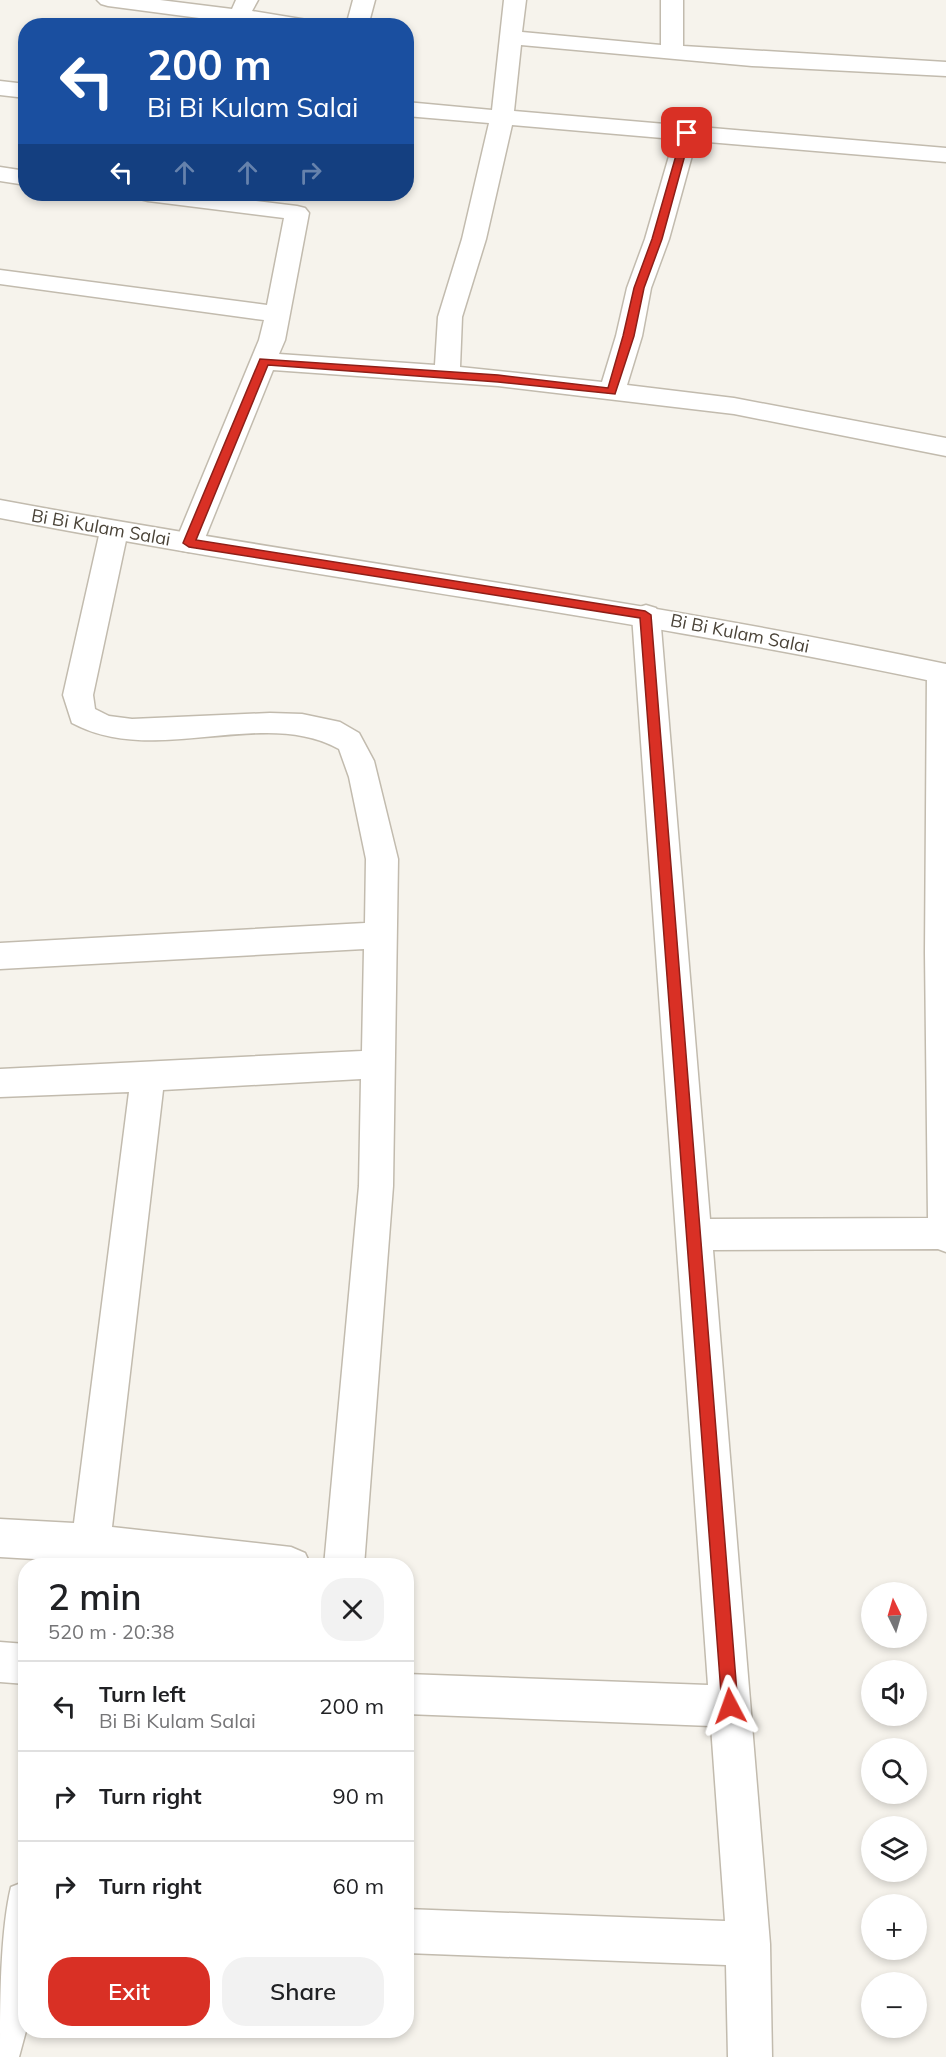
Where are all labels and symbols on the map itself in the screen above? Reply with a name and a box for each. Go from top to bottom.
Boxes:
pin [661,107,712,158]
street label: Bi Bi Kulam Salai [30,503,172,551]
street label: Bi Bi Kulam Salai [669,608,811,658]
north arrow [861,1582,927,1648]
position arrow [698,1674,762,1738]

